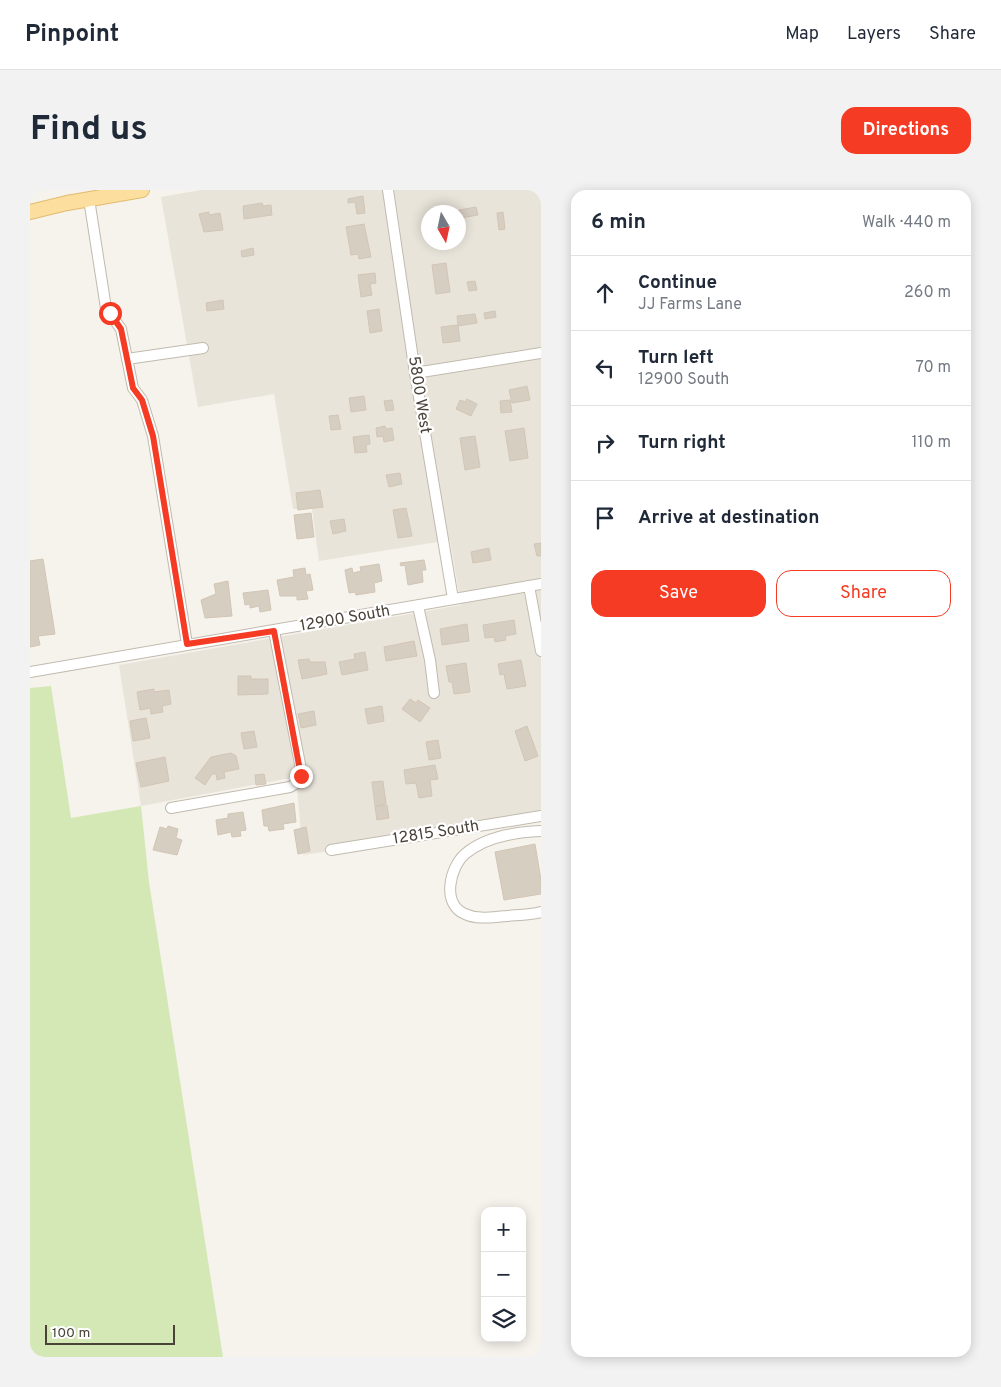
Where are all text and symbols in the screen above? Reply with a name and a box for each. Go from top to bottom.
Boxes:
text: Pinpoint [25,20,119,50]
text: Map [785,23,819,46]
text: Layers [847,23,901,46]
text: Share [929,23,976,46]
button: Directions [841,107,971,154]
text: Find us [30,108,148,152]
north arrow [421,205,466,250]
text: 6 min [591,209,646,236]
text: Walk · 440 m [862,213,951,233]
text: Continue [638,271,717,295]
icon: ahead [591,279,619,307]
text: 260 m [904,283,951,303]
text: JJ Farms Lane [638,295,742,315]
route start [99,302,122,325]
text: Turn left [638,346,714,370]
icon: left [591,354,619,382]
street label: 5800 West [403,355,435,435]
text: 70 m [916,358,951,378]
text: 12900 South [638,370,729,390]
icon: right [591,429,619,457]
text: Turn right [638,431,726,455]
text: 110 m [911,433,951,453]
icon: arrive [591,504,619,532]
text: Arrive at destination [638,506,819,530]
button: Save [591,570,766,617]
button: Share [776,570,951,617]
street label: 12900 South [298,601,392,637]
route end [290,765,313,788]
street label: 12815 South [391,816,481,850]
map controls [481,1207,526,1342]
button: + [481,1207,526,1252]
button: − [481,1252,526,1297]
button: layers [481,1297,526,1342]
scale bar [45,1322,175,1345]
text: 100 m [52,1325,90,1342]

